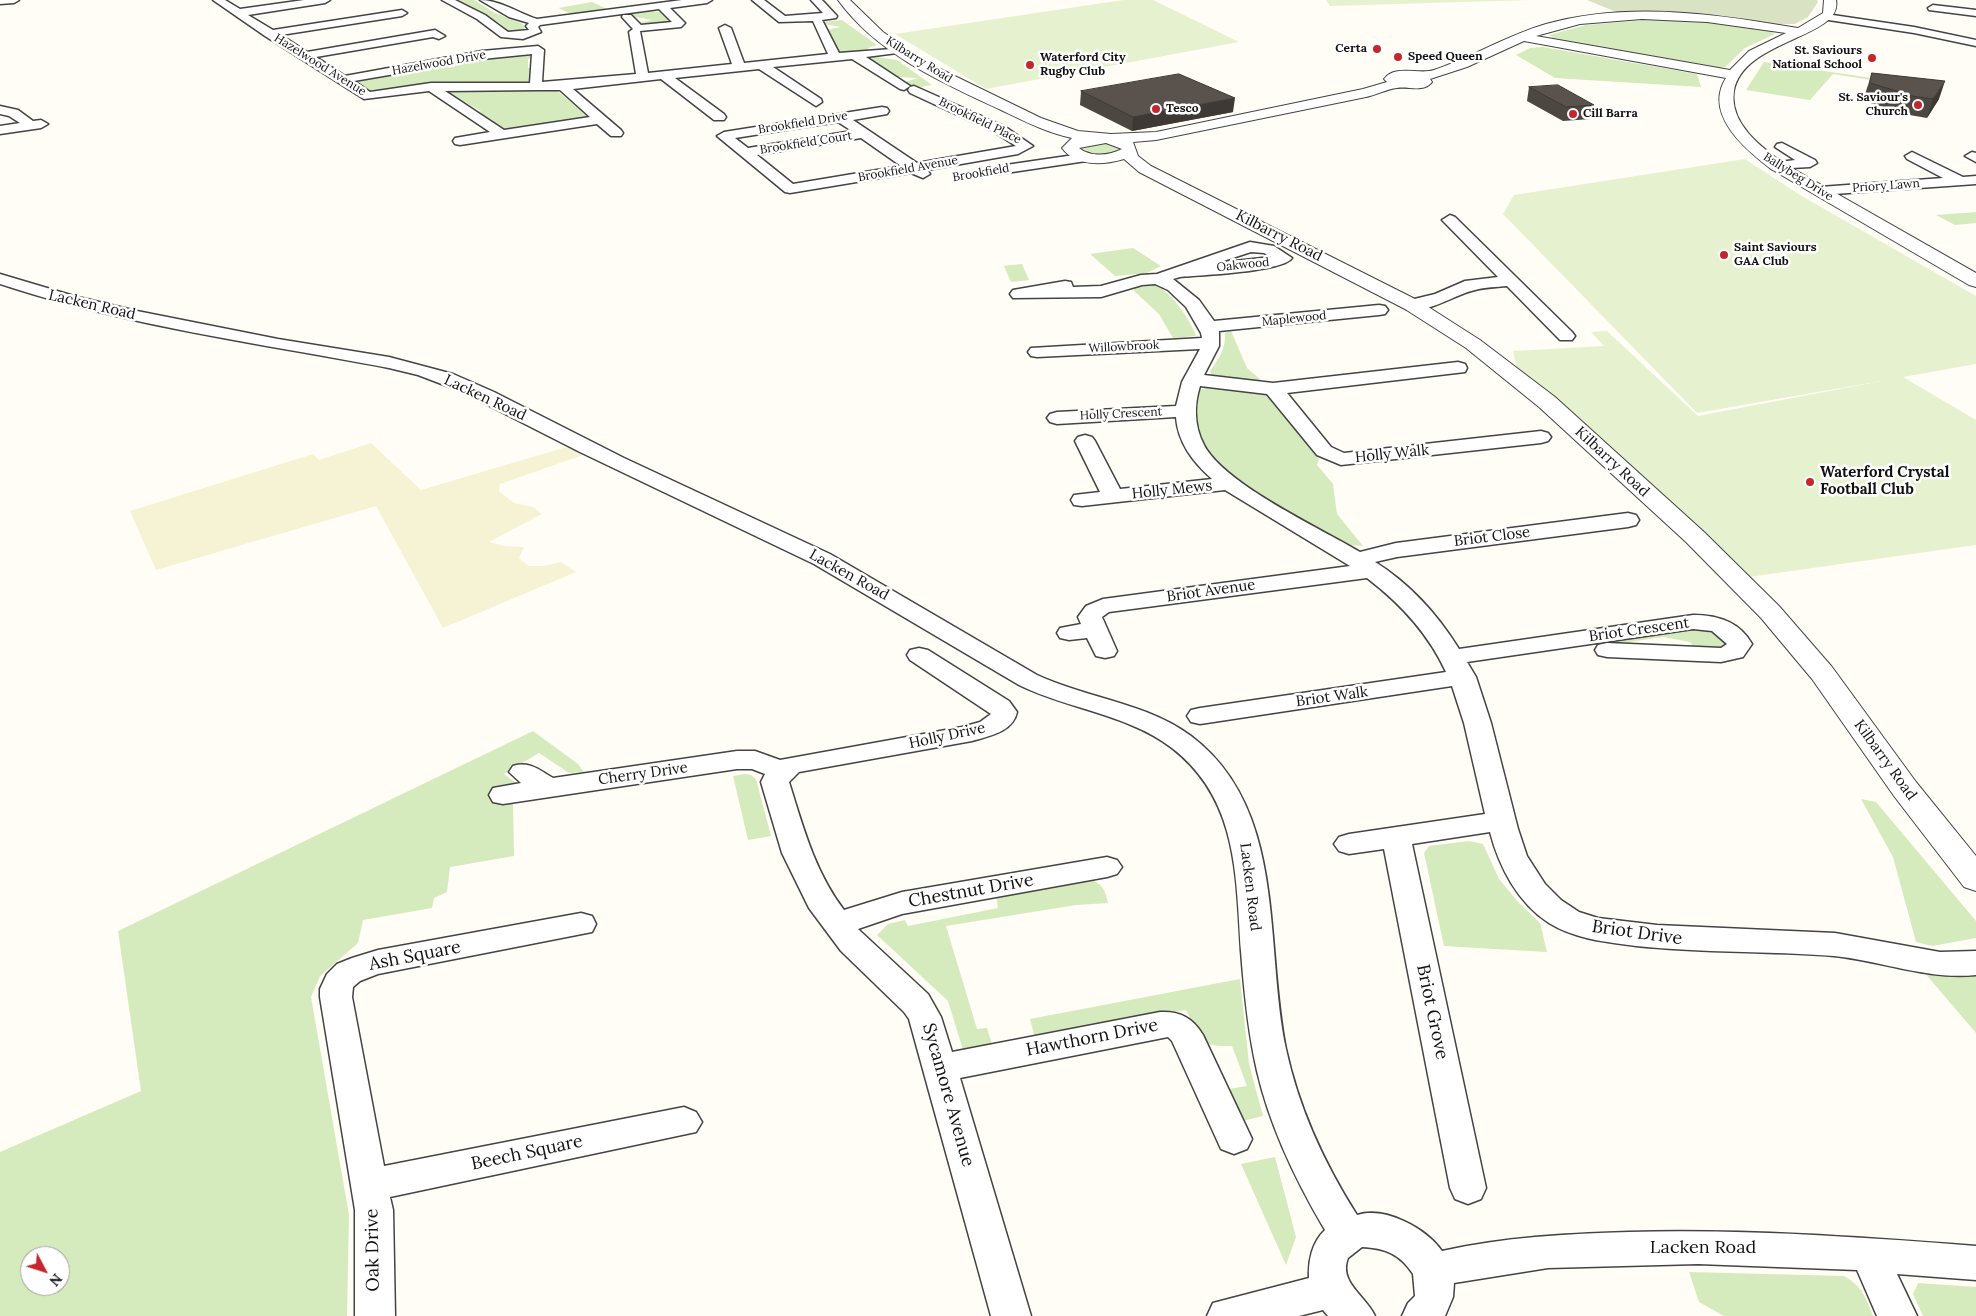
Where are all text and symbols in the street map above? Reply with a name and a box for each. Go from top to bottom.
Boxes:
street label: Hazelwood Avenue [271,31,369,99]
street label: Kilbarry Road [883,34,955,86]
place label: Certa [1335,42,1367,56]
marker: Certa [1371,43,1383,55]
place label: St. Saviours National School [1772,44,1862,72]
street label: Hazelwood Drive [391,48,487,78]
place label: Speed Queen [1408,50,1483,64]
place label: Waterford City Rugby Club [1040,51,1126,79]
marker: Speed Queen [1392,51,1404,63]
marker: St. Saviours National School [1866,52,1878,64]
marker: Waterford City Rugby Club [1024,59,1036,71]
place label: St. Saviour's Church [1838,91,1908,119]
street label: Brookfield Place [936,95,1024,147]
marker: St. Saviour's Church [1912,99,1924,111]
place label: Tesco [1166,102,1198,116]
marker: Tesco [1150,103,1162,115]
place label: Cill Barra [1583,107,1638,121]
marker: Cill Barra [1567,108,1579,120]
street label: Brookfield Drive [757,109,849,137]
street label: Brookfield Court [759,129,853,157]
street label: Ballybeg Drive [1760,150,1836,204]
street label: Brookfield Avenue [857,153,959,185]
street label: Brookfield [951,161,1011,185]
street label: Priory Lawn [1852,176,1920,196]
street label: Kilbarry Road [1233,206,1325,266]
place label: Saint Saviours GAA Club [1734,241,1817,269]
marker: Saint Saviours GAA Club [1718,249,1730,261]
street label: Oakwood [1216,255,1270,275]
street label: Lacken Road [47,286,137,324]
street label: Maplewood [1261,308,1327,330]
street label: Willowbrook [1088,338,1160,356]
street label: Lacken Road [441,371,529,425]
street label: Holly Crescent [1080,405,1162,423]
street label: Kilbarry Road [1571,423,1653,501]
street label: Holly Walk [1354,441,1430,467]
place label: Waterford Crystal Football Club [1820,464,1949,499]
marker: Waterford Crystal Football Club [1804,476,1816,488]
street label: Holly Mews [1131,477,1213,503]
street label: Briot Close [1453,523,1531,551]
street label: Lacken Road [806,546,892,604]
street label: Briot Avenue [1166,576,1256,606]
street label: Briot Crescent [1588,614,1690,646]
street label: Briot Walk [1295,683,1369,711]
street label: Kilbarry Road [1850,716,1920,804]
street label: Holly Drive [907,719,987,753]
street label: Cherry Drive [597,759,689,789]
street label: Lacken Road [1236,842,1264,932]
street label: Chestnut Drive [907,869,1035,913]
street label: Briot Drive [1590,916,1684,950]
street label: Ash Square [367,937,463,975]
street label: Briot Grove [1411,962,1453,1062]
street label: Hawthorn Drive [1024,1015,1160,1061]
street label: Sycamore Avenue [917,1021,979,1169]
street label: Beech Square [469,1131,585,1175]
street label: Oak Drive [361,1208,385,1292]
street label: Lacken Road [1650,1237,1756,1259]
north arrow [20,1246,70,1296]
text: N [45,1270,66,1290]

